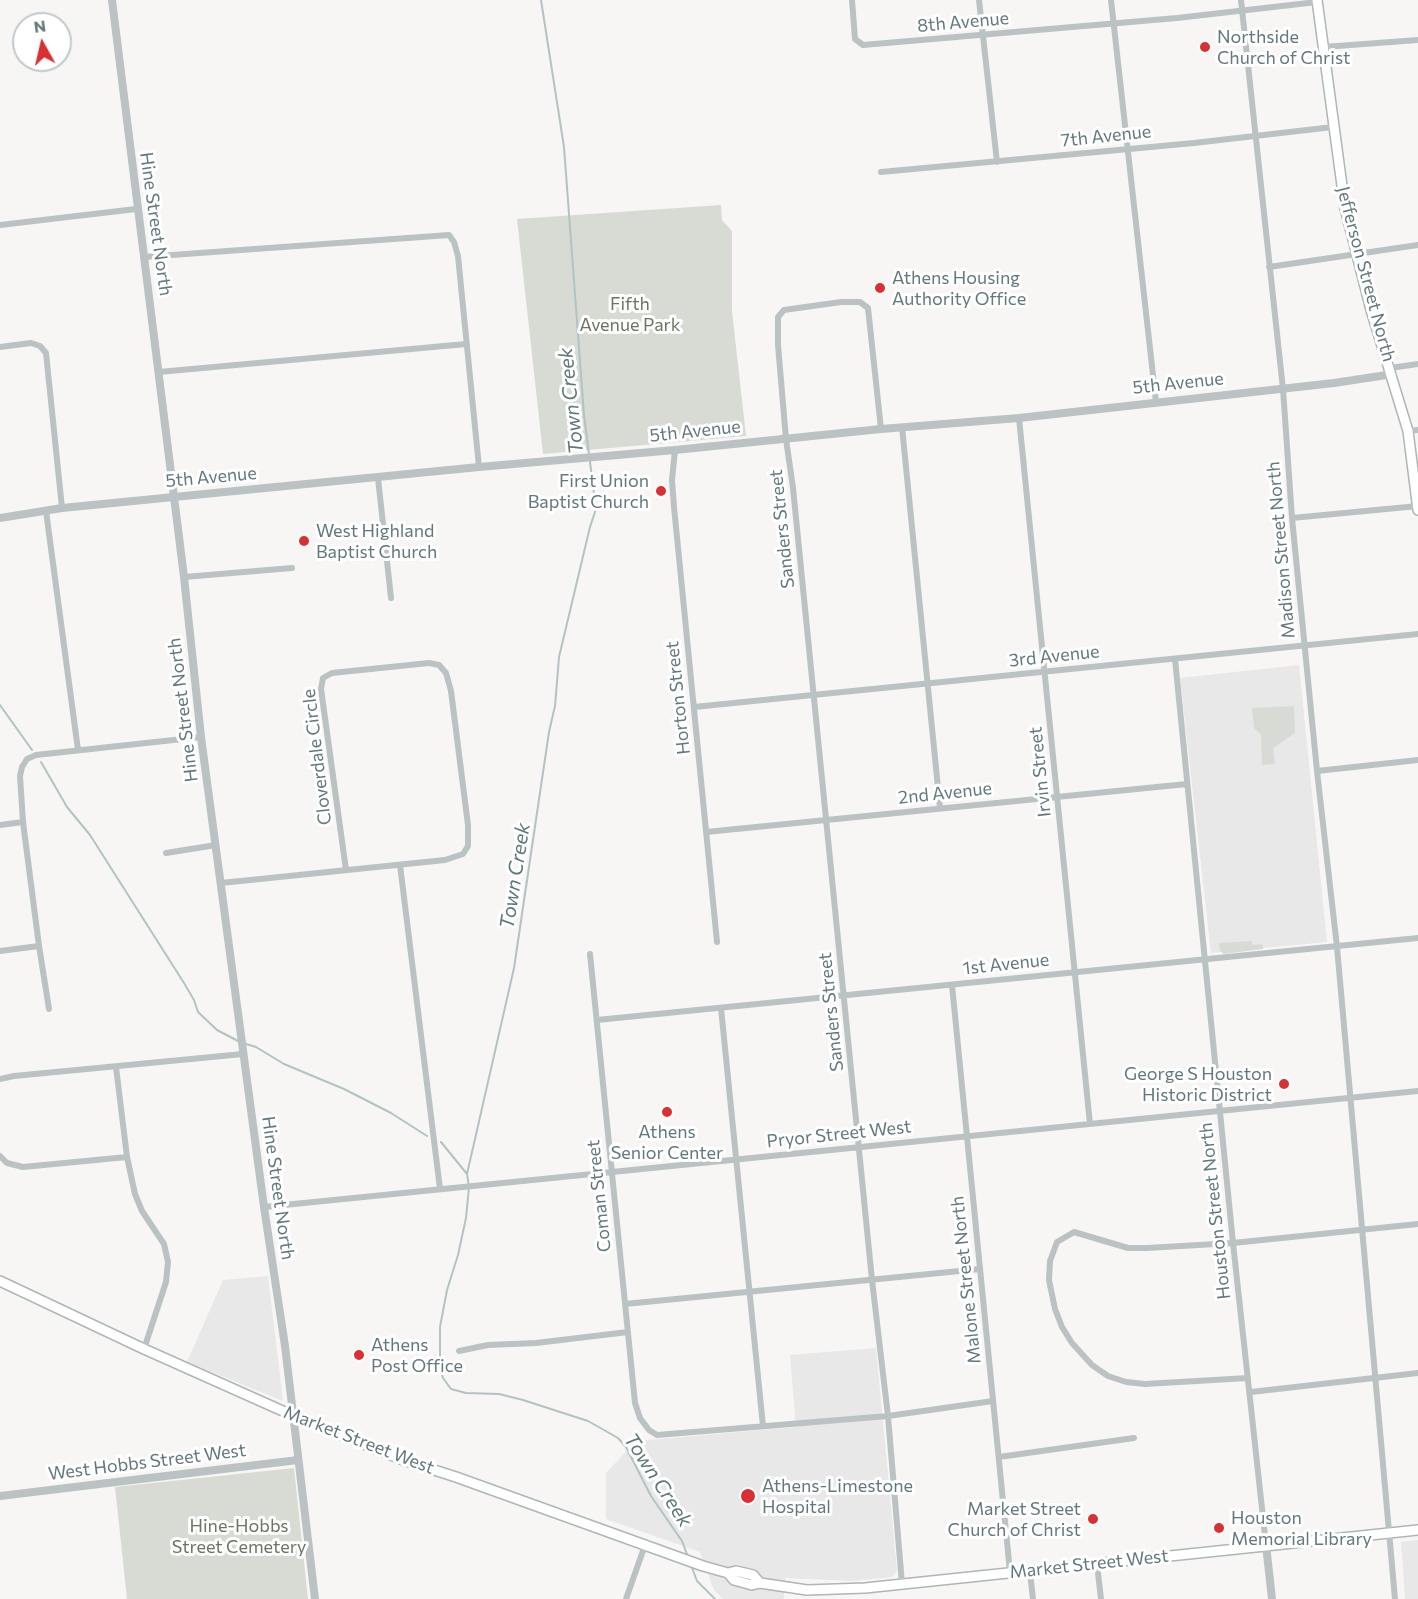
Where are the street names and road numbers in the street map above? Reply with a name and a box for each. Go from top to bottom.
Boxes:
street label: 8th Avenue [916,7,1010,37]
street label: 7th Avenue [1060,121,1152,151]
street label: Hine Street North [135,151,177,297]
street label: Jefferson Street North [1332,184,1400,364]
street label: 5th Avenue [1131,367,1225,399]
street label: 5th Avenue [648,415,742,447]
street label: Madison Street North [1262,461,1300,639]
street label: 5th Avenue [164,462,258,492]
street label: Sanders Street [765,468,799,590]
street label: Hine Street North [163,637,203,783]
street label: Horton Street [661,640,695,756]
street label: 3rd Avenue [1008,641,1100,671]
street label: Cloverdale Circle [298,688,336,826]
street label: Irvin Street [1025,726,1055,818]
street label: 2nd Avenue [897,777,993,809]
street label: 1st Avenue [962,949,1050,979]
street label: Sanders Street [814,951,848,1073]
street label: Hine Street North [257,1115,299,1261]
street label: Pryor Street West [766,1116,912,1152]
street label: Houston Street North [1195,1121,1235,1301]
street label: Coman Street [582,1139,616,1253]
street label: Malone Street North [946,1195,986,1365]
street label: Market Street West [281,1401,437,1479]
street label: West Hobbs Street West [47,1439,247,1485]
street label: Market Street West [1008,1545,1170,1583]

